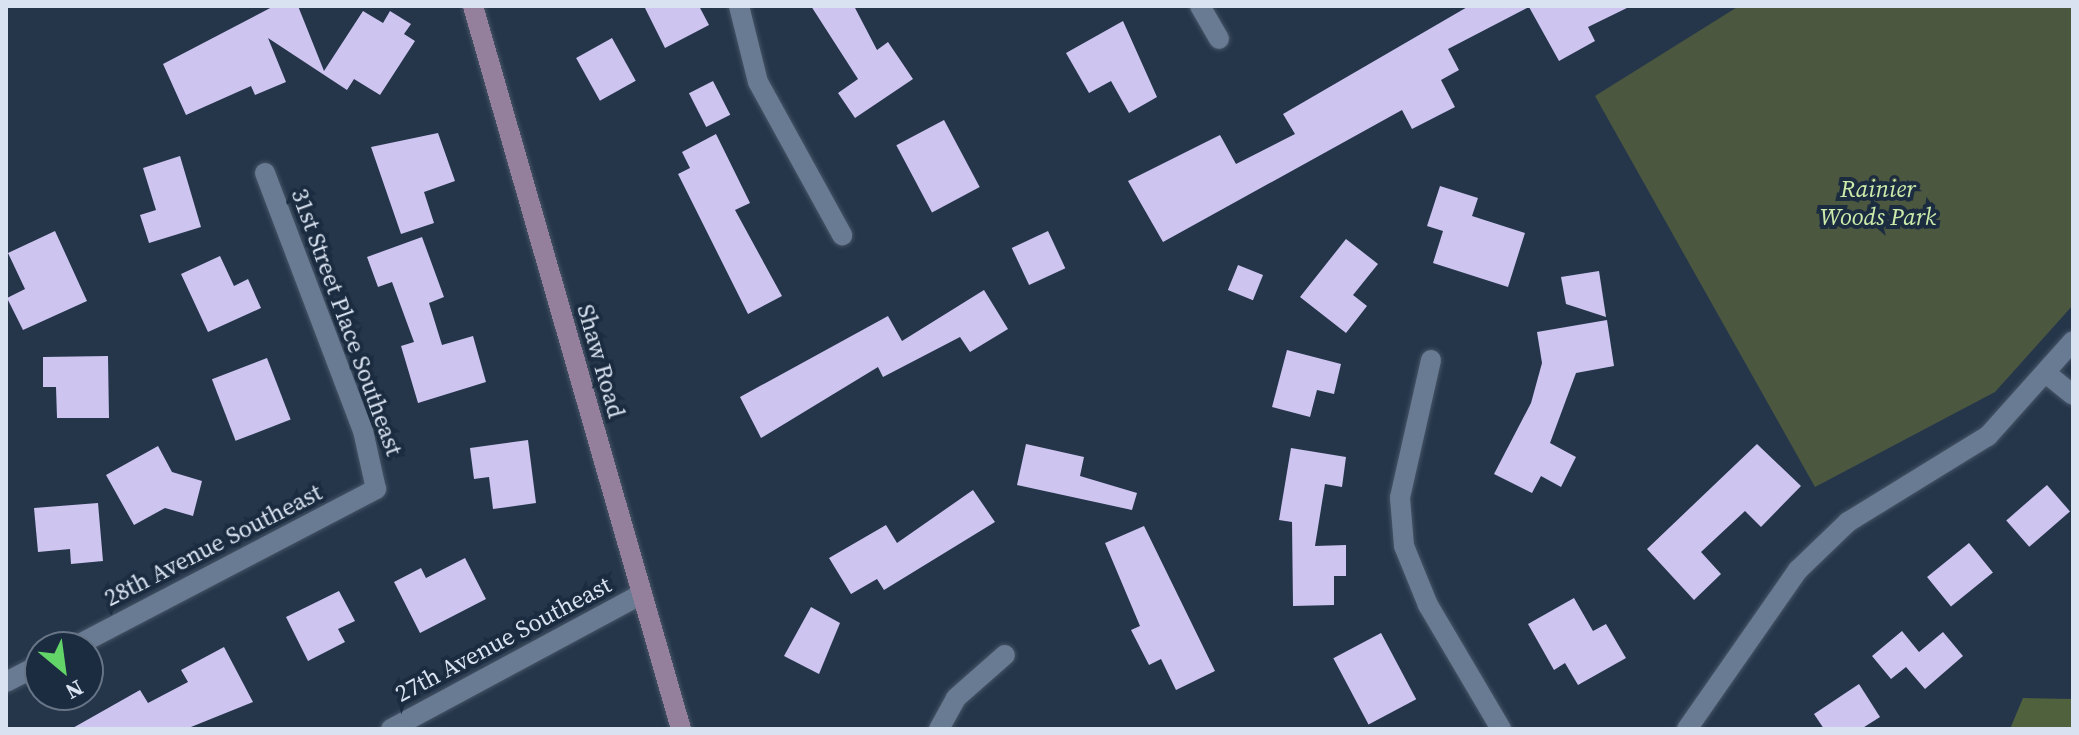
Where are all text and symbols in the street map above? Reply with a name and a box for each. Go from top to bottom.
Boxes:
park label: Rainier Woods Park [1820,175,1936,231]
street label: 31st Street Place Southeast [285,185,409,459]
street label: Shaw Road [571,301,631,421]
street label: 28th Avenue Southeast [100,478,326,612]
street label: 27th Avenue Southeast [390,570,616,708]
north arrow [24,631,104,711]
text: N [60,673,89,707]

